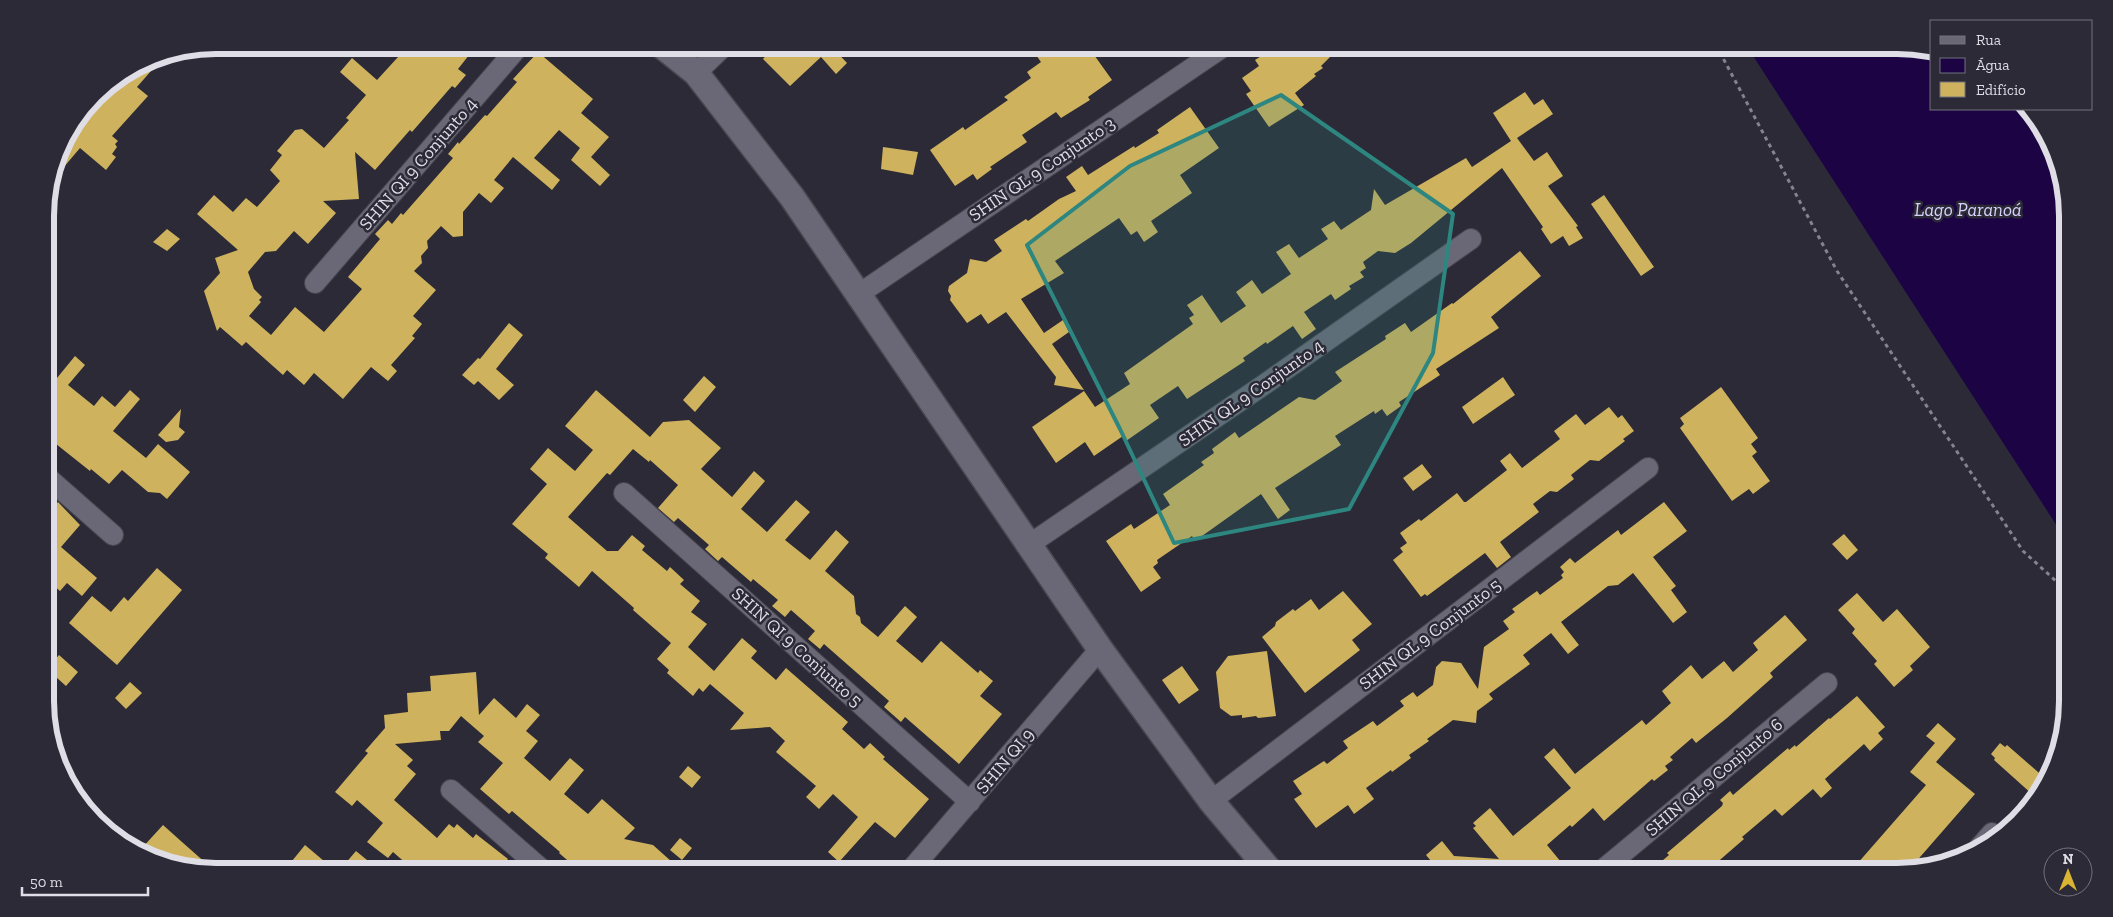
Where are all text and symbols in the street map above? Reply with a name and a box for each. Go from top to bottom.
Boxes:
legend [1930,20,2093,110]
text: Rua [1976,31,2001,49]
text: Água [1976,56,2009,74]
text: Edifício [1976,81,2026,99]
street label: SHIN QI 9 Conjunto 4 [354,93,482,235]
street label: SHIN QL 9 Conjunto 3 [965,112,1119,226]
water label: Lago Paranoá [1914,198,2022,221]
street label: SHIN QL 9 Conjunto 4 [1174,334,1328,451]
street label: SHIN QL 9 Conjunto 5 [1355,574,1505,694]
street label: SHIN QI 9 Conjunto 5 [727,583,867,711]
street label: SHIN QL 9 Conjunto 6 [1641,713,1787,841]
street label: SHIN QI 9 [971,724,1039,798]
north arrow [2043,847,2093,897]
text: N [2063,851,2074,868]
scale bar [22,864,149,896]
text: 50 m [30,873,63,891]

